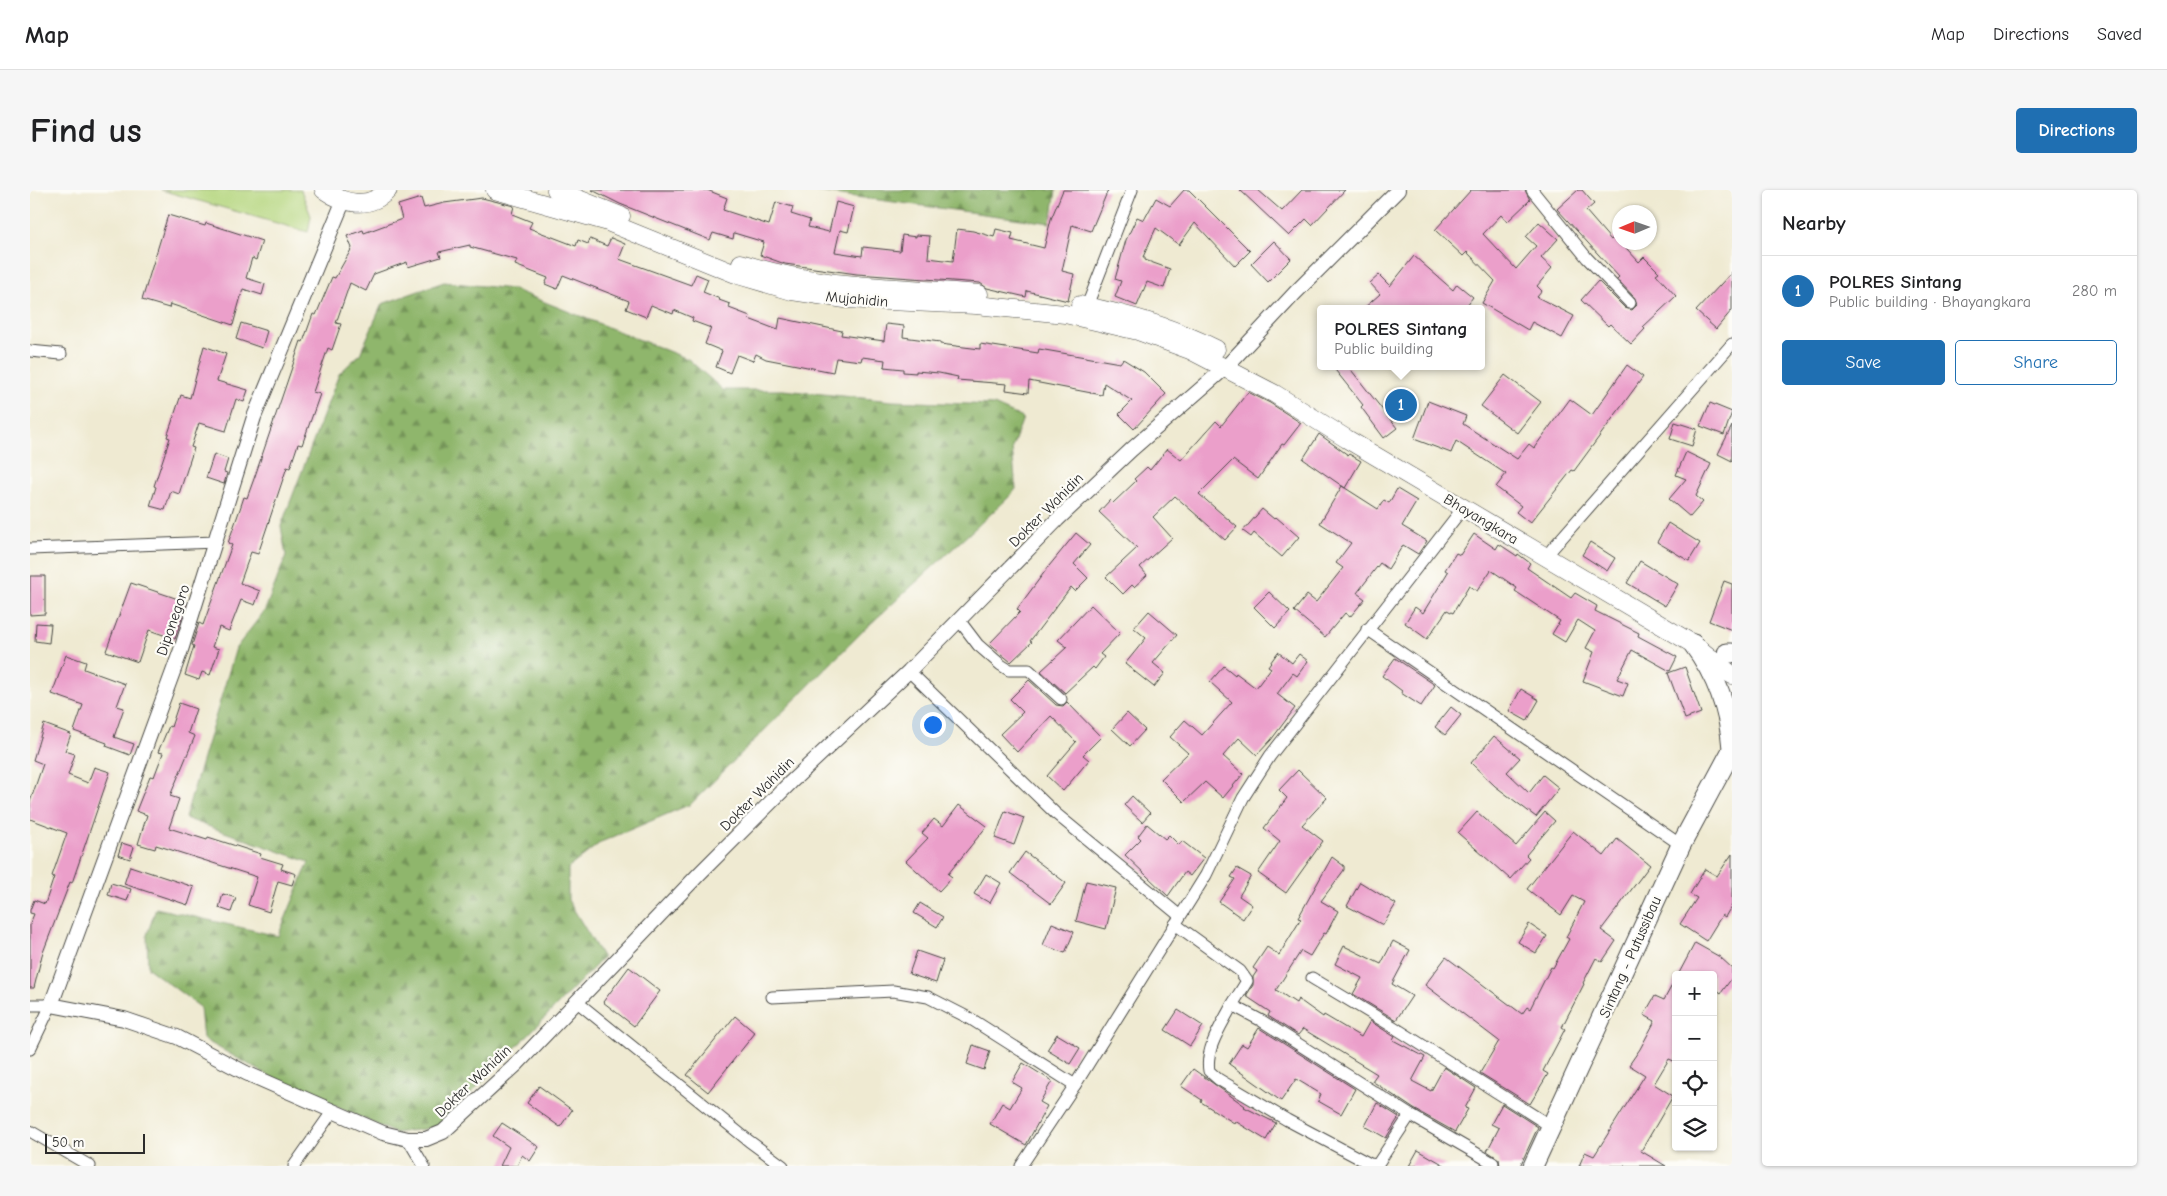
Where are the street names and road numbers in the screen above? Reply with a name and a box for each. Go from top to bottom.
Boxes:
street label: Mujahidin [825,287,889,311]
street label: Dokter Wahidin [1005,469,1087,551]
street label: Bhayangkara [1441,490,1521,548]
street label: Diponegoro [152,582,194,658]
street label: Dokter Wahidin [716,753,798,835]
street label: Sintang - Putussibau [1595,893,1665,1021]
street label: Dokter Wahidin [431,1041,515,1121]

